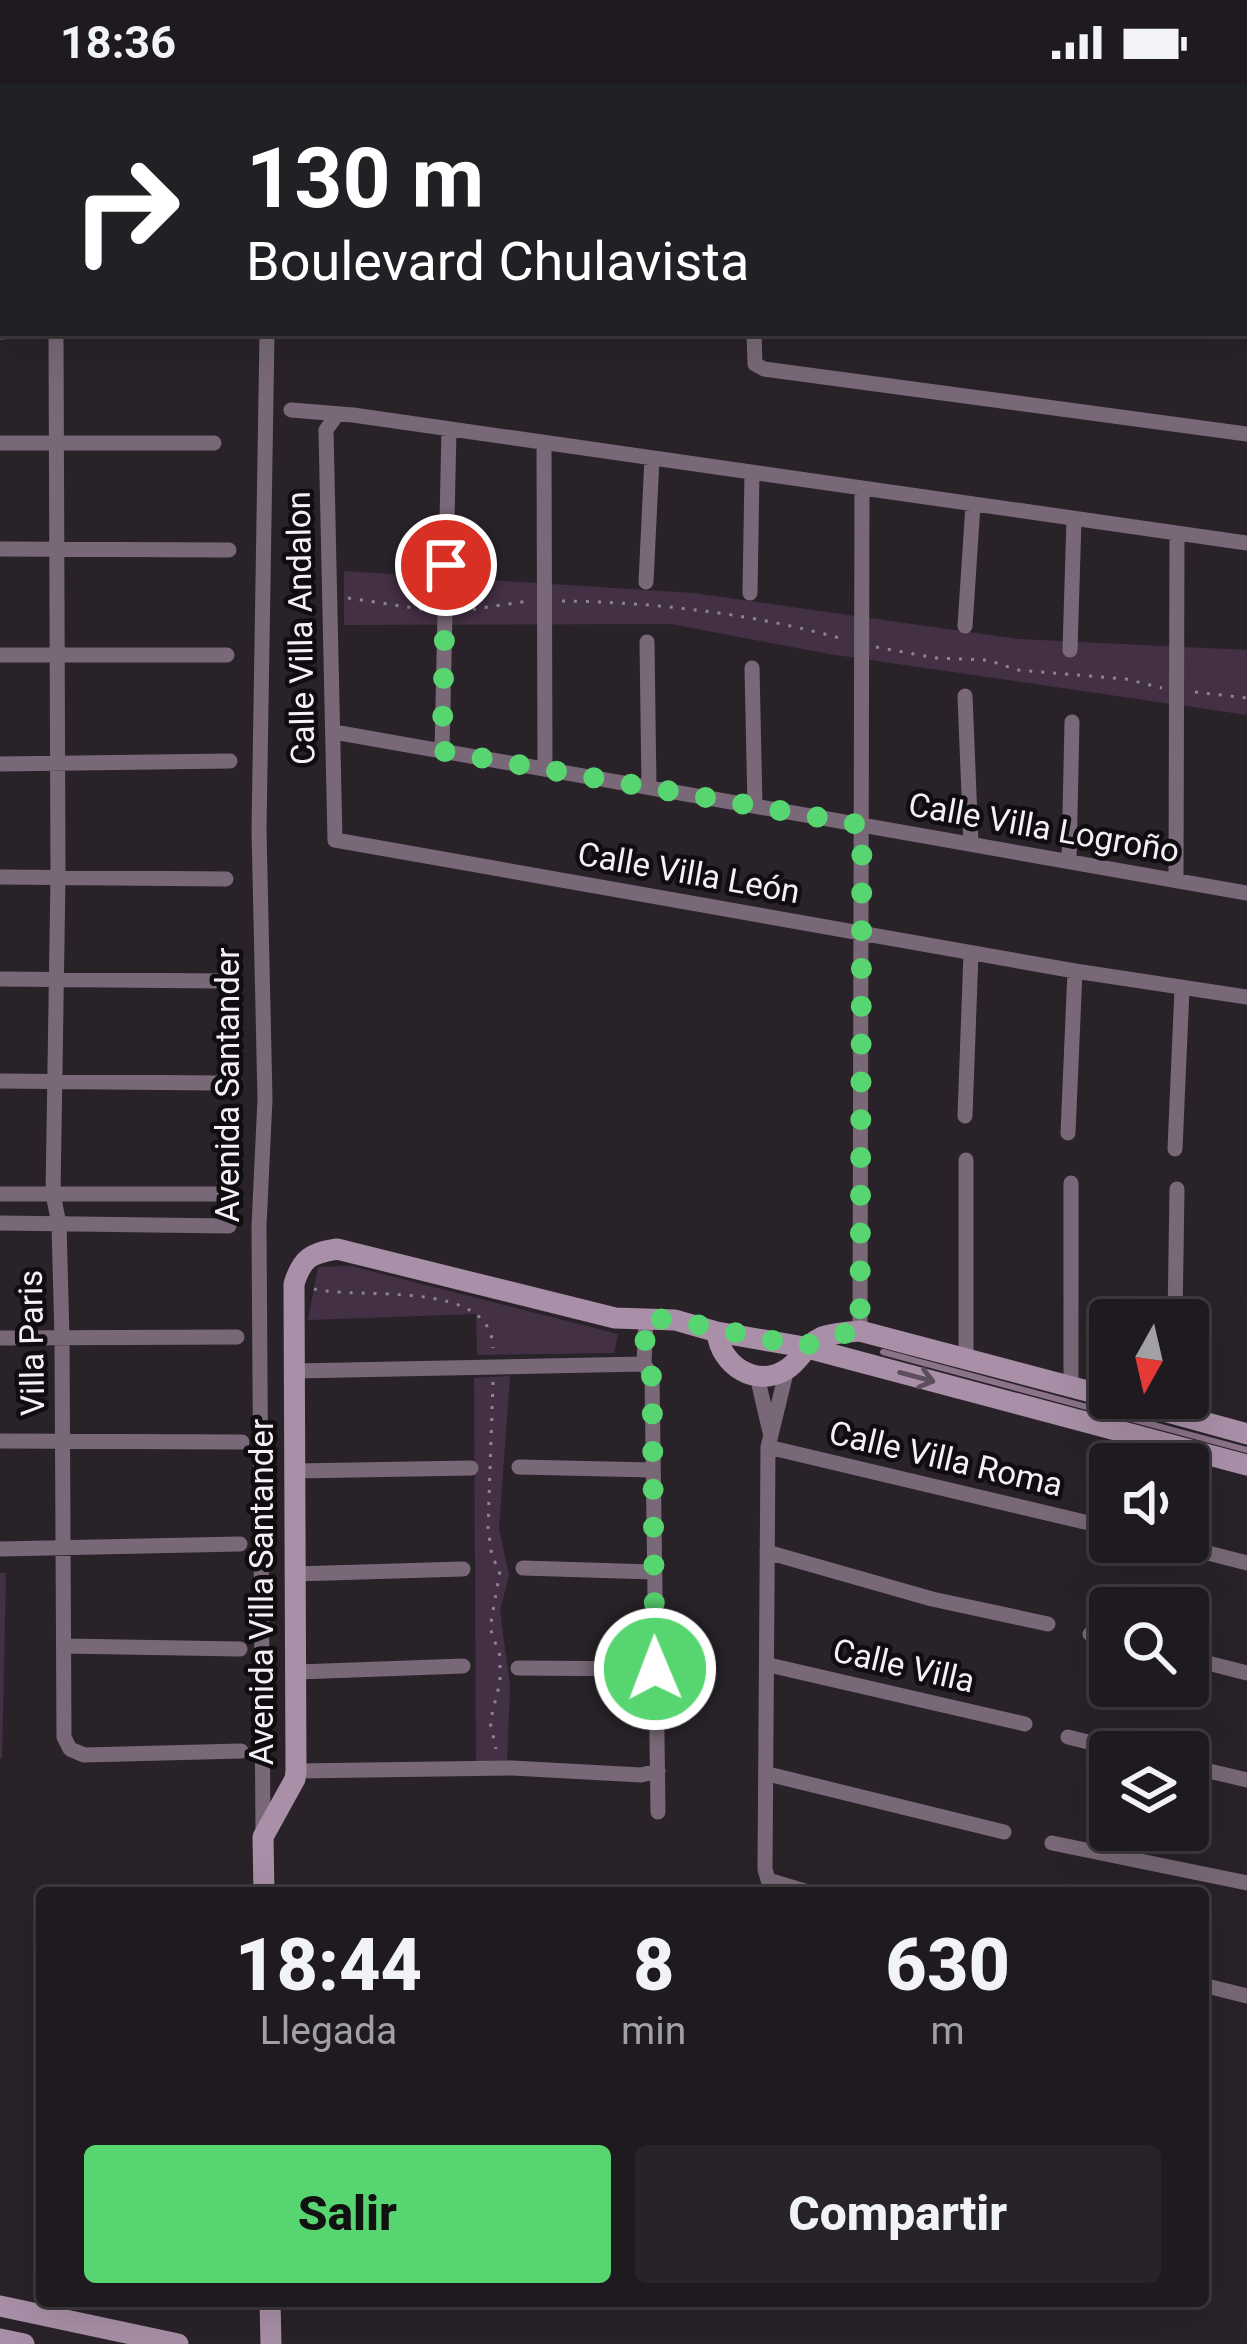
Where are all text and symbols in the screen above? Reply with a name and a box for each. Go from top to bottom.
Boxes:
text: 18:36 [60,16,176,69]
text: 130 m [246,129,484,228]
icon: right [48,132,204,288]
text: Boulevard Chulavista [246,230,749,293]
street label: Calle Villa Andalon [279,491,322,765]
pin [395,514,497,616]
icon: arrive [413,532,479,598]
street label: Calle Villa Logroño [905,784,1182,871]
street label: Calle Villa León [575,834,803,911]
street label: Avenida Santander [208,947,247,1223]
street label: Villa Paris [11,1270,52,1416]
north arrow [1089,1299,1209,1419]
map controls [1089,1299,1209,1851]
one-way arrow [898,1368,936,1390]
street label: Calle Villa Roma [825,1413,1066,1504]
street label: Avenida Villa Santander [242,1419,281,1765]
button: sound [1089,1443,1209,1563]
button: search [1089,1587,1209,1707]
position arrow [592,1606,718,1732]
street label: Calle Villa [829,1630,979,1701]
button: layers [1089,1731,1209,1851]
text: 18:44 [235,1923,422,2008]
text: 8 [633,1923,674,2008]
text: 630 [885,1923,1010,2008]
text: Llegada [260,2008,397,2054]
text: min [621,2008,686,2054]
text: m [931,2008,965,2054]
button: Salir [84,2145,611,2283]
button: Compartir [635,2145,1161,2283]

